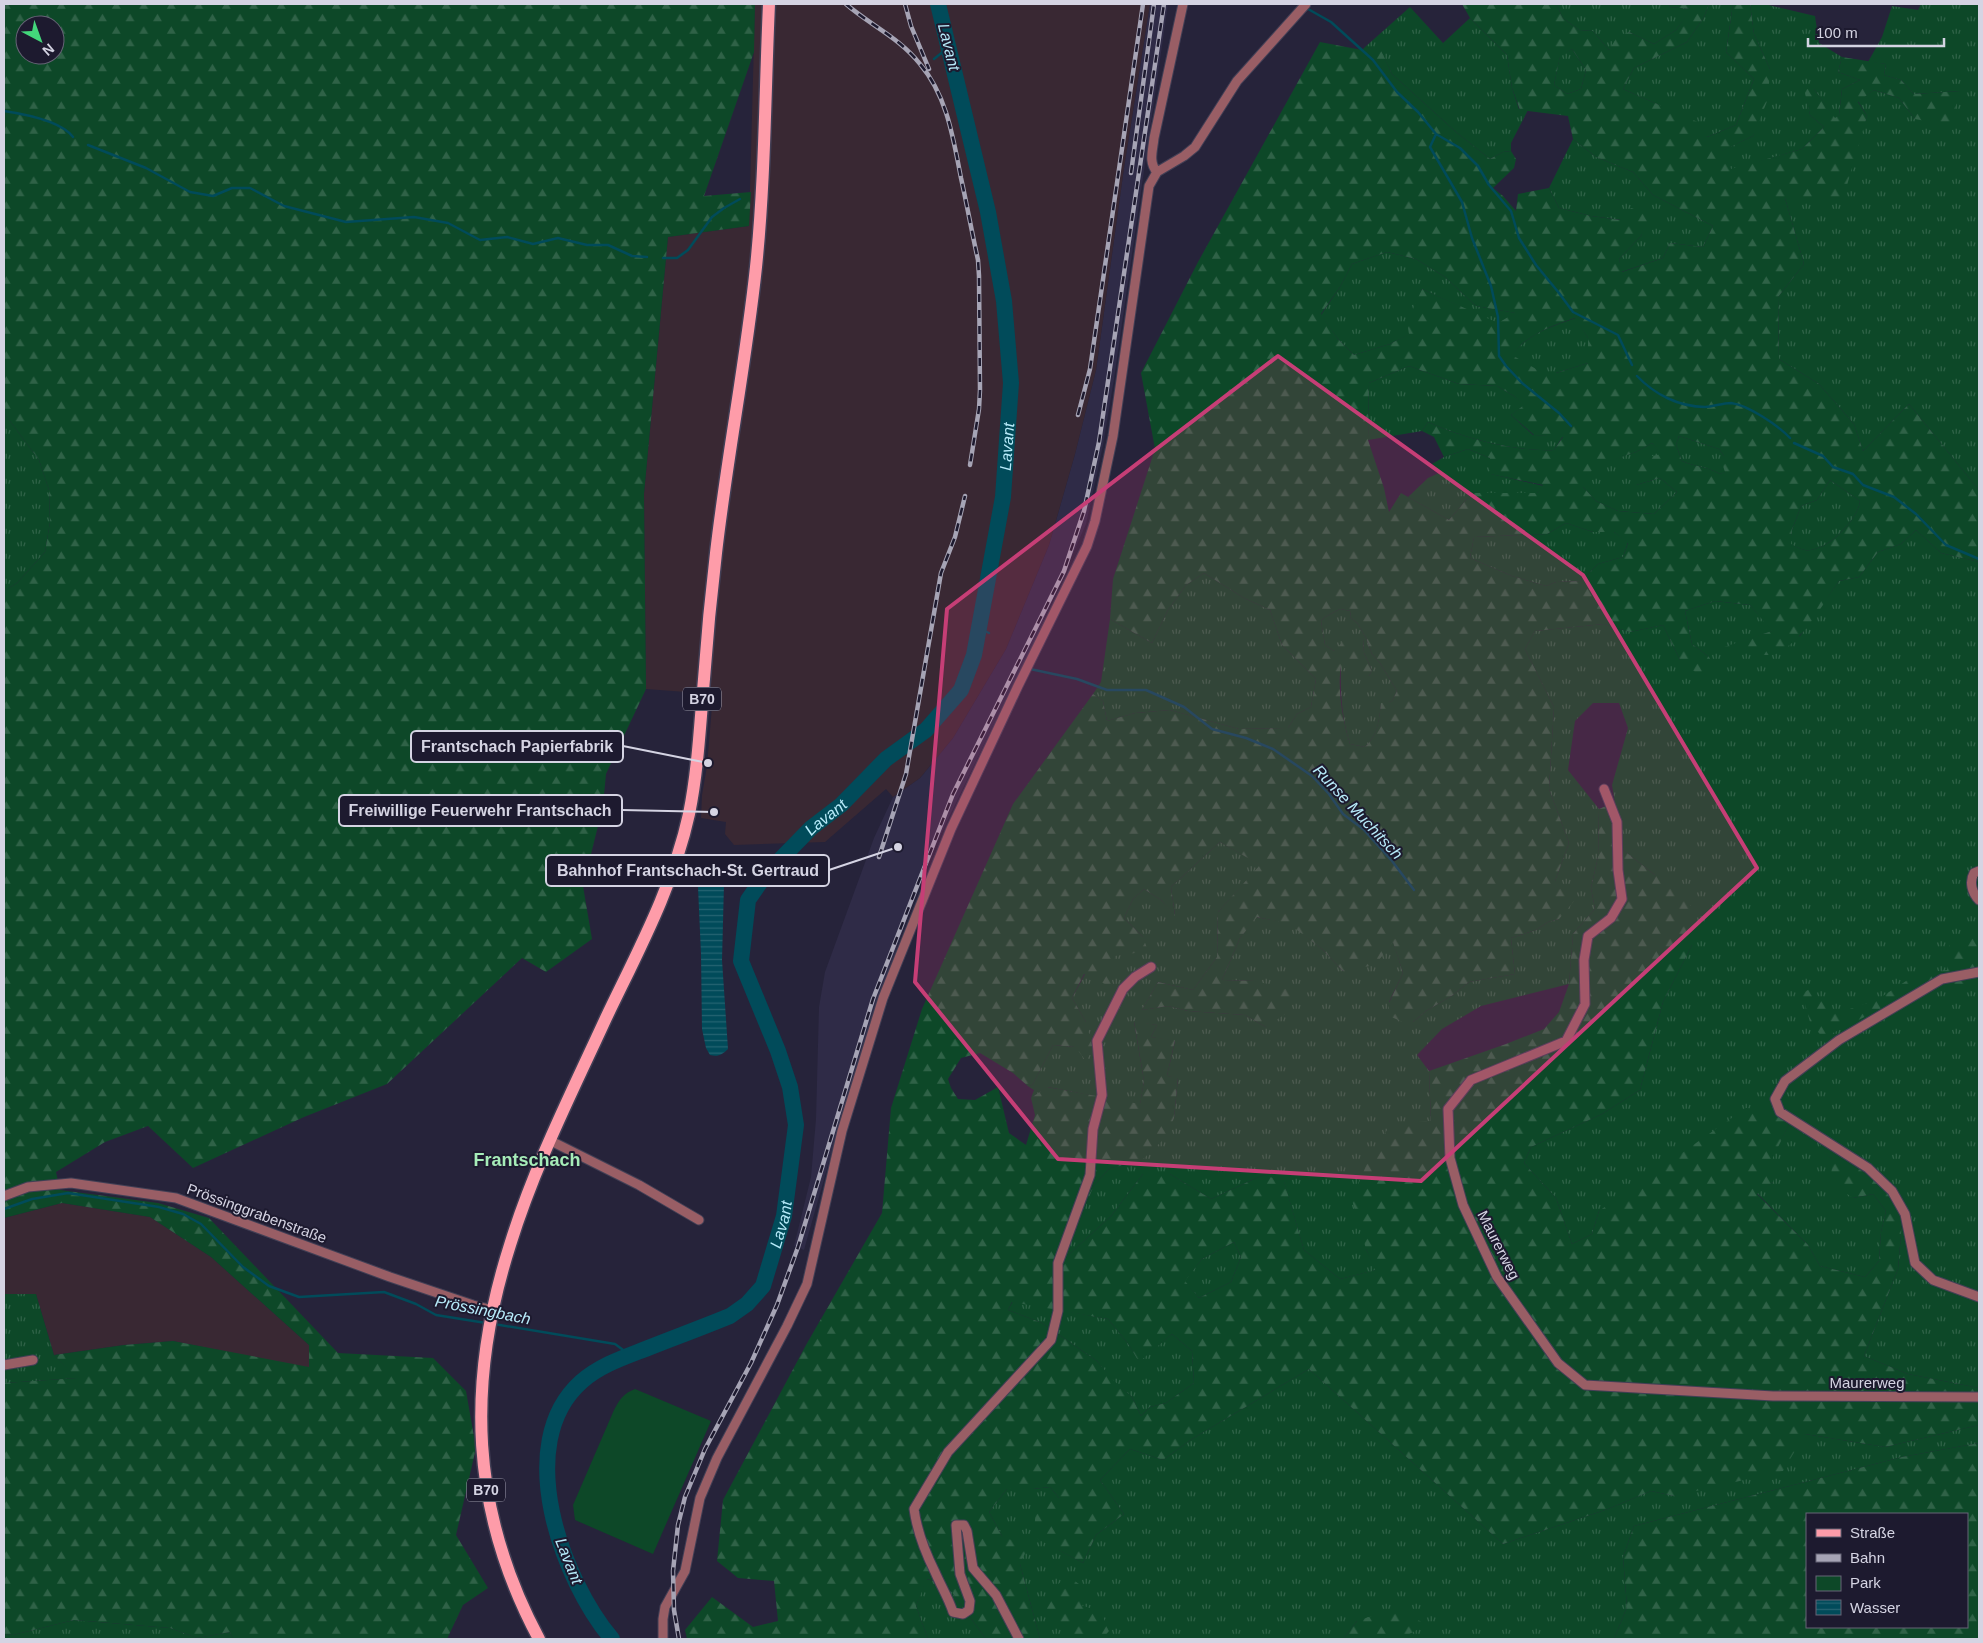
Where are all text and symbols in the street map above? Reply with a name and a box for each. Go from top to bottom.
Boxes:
north arrow [15,15,65,65]
scale bar [1808,15,1944,47]
water label: Lavant [935,22,963,73]
text: 100 m [1816,24,1858,41]
text: N [39,40,58,59]
water label: Lavant [996,421,1017,471]
road number: B70 [683,688,721,711]
callout: Frantschach Papierfabrik [411,731,623,762]
text: Frantschach Papierfabrik [421,738,613,755]
water label: Runse Muchitsch [1310,761,1406,863]
callout: Freiwillige Feuerwehr Frantschach [339,795,622,826]
water label: Lavant [801,795,851,838]
text: Freiwillige Feuerwehr Frantschach [348,802,612,819]
callout: Bahnhof Frantschach-St. Gertraud [546,855,829,886]
text: Bahnhof Frantschach-St. Gertraud [557,862,819,879]
district label: Frantschach [473,1150,581,1170]
street label: Prössinggrabenstraße [185,1180,329,1246]
water label: Lavant [766,1199,794,1250]
street label: Maurerweg [1474,1208,1524,1282]
water label: Prössingbach [434,1292,532,1328]
street label: Maurerweg [1829,1374,1905,1391]
road number: B70 [467,1478,505,1502]
legend [1806,1513,1968,1628]
text: Straße [1850,1524,1895,1541]
water label: Lavant [552,1536,586,1587]
text: Bahn [1850,1549,1885,1566]
text: Park [1850,1574,1881,1591]
text: Wasser [1850,1599,1900,1616]

